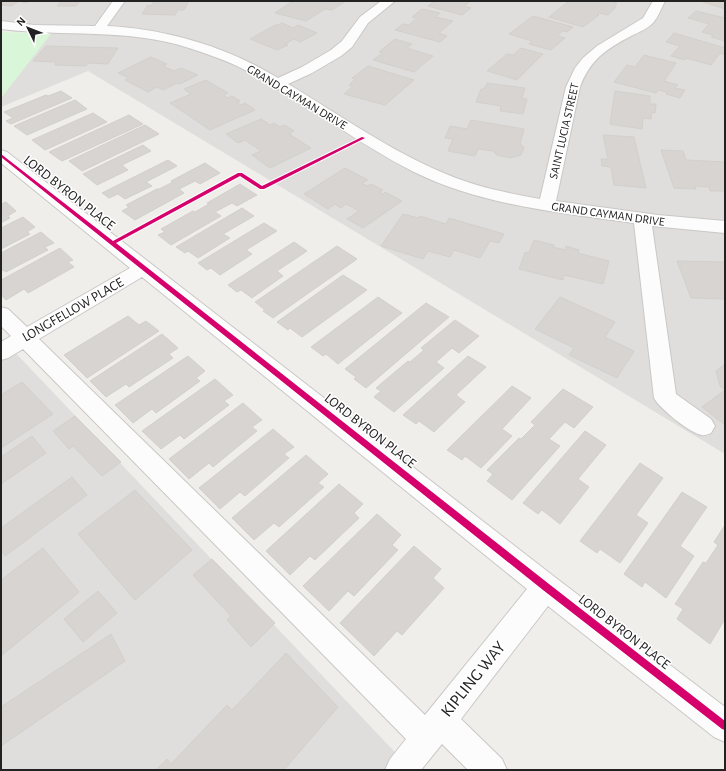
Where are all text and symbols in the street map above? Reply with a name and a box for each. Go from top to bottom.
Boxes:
north arrow [8,8,48,48]
text: N [14,15,28,28]
street label: GRAND CAYMAN DRIVE [245,62,349,132]
street label: SAINT LUCIA STREET [547,82,581,180]
street label: LORD BYRON PLACE [21,153,118,233]
street label: GRAND CAYMAN DRIVE [551,200,666,228]
street label: LONGFELLOW PLACE [20,275,126,345]
street label: LORD BYRON PLACE [322,391,419,471]
street label: LORD BYRON PLACE [576,592,673,672]
street label: KIPLING WAY [438,638,508,720]

